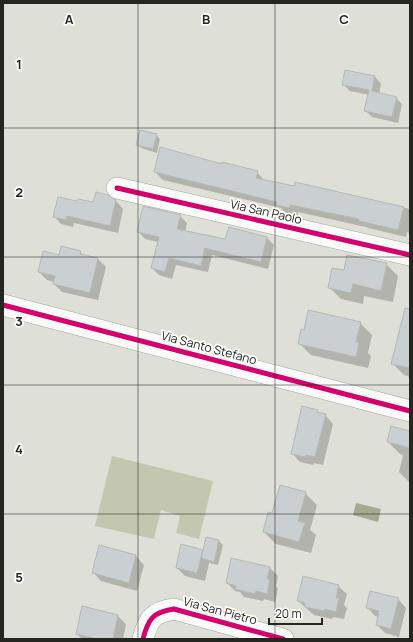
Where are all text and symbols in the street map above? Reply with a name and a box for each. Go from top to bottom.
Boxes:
text: A [65,10,74,28]
text: B [202,10,210,28]
text: C [339,10,349,28]
text: 1 [16,55,22,73]
text: 2 [15,183,23,201]
street label: Via San Paolo [229,195,304,228]
text: 3 [15,312,23,330]
street label: Via Santo Stefano [160,327,259,368]
text: 4 [15,440,23,458]
text: 5 [15,568,23,586]
street label: Via San Pietro [181,593,259,629]
scale bar [269,600,322,626]
text: 20 m [275,605,302,622]

